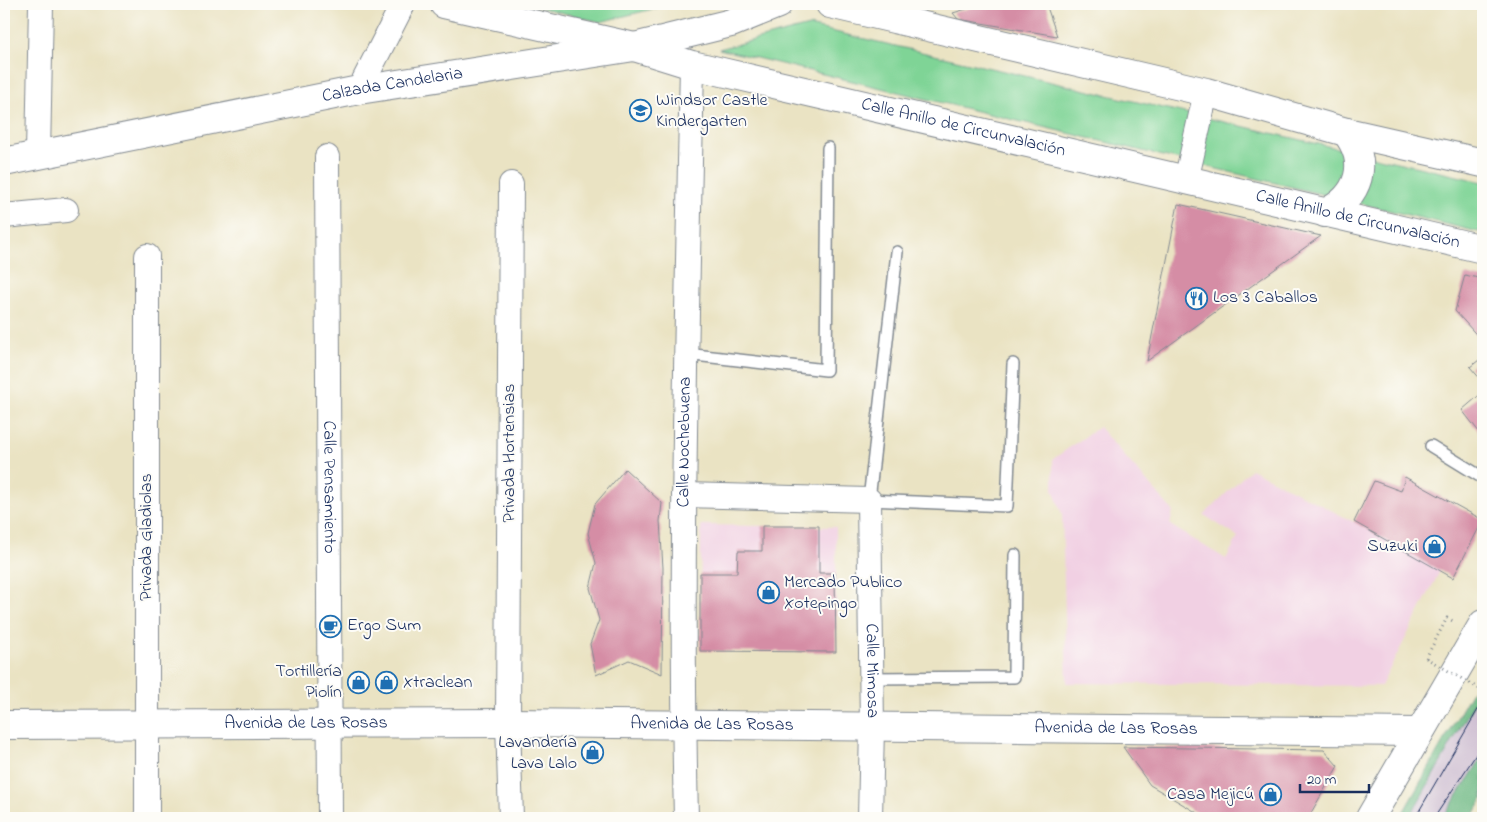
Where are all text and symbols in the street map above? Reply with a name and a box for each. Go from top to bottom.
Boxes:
street label: Calzada Candelaria [320,61,465,110]
place label: Windsor Castle Kindergarten [656,88,769,136]
street label: Calle Anillo de Circunvalación [859,92,1068,164]
school or university icon: Windsor Castle Kindergarten [628,99,652,123]
street label: Calle Anillo de Circunvalación [1253,184,1463,256]
place label: Los 3 Caballos [1213,285,1318,311]
restaurant icon: Los 3 Caballos [1185,286,1209,310]
street label: Calle Nochebuena [671,376,699,508]
street label: Privada Hortensias [497,384,523,522]
street label: Calle Pensamiento [315,420,342,554]
street label: Privada Gladiolas [134,473,160,601]
place label: Suzuki [1367,534,1418,560]
shop icon: Suzuki [1422,535,1446,559]
place label: Mercado Publico Xotepingo [784,570,902,618]
shop icon: Mercado Publico Xotepingo [756,581,780,605]
place label: Ergo Sum [347,613,421,640]
cafe icon: Ergo Sum [319,614,343,638]
street label: Calle Mimosa [858,623,885,718]
place label: Tortillería Piolín [276,659,342,706]
shop icon: Tortillería Piolín [346,670,370,694]
place label: Xtraclean [403,670,473,696]
shop icon: Xtraclean [375,671,399,695]
street label: Avenida de Las Rosas [224,710,388,737]
street label: Avenida de Las Rosas [630,711,794,739]
street label: Avenida de Las Rosas [1034,715,1198,743]
place label: Lavandería Lava Lalo [498,730,577,777]
shop icon: Lavandería Lava Lalo [581,741,605,765]
scale bar [1300,762,1368,794]
text: 20 m [1307,769,1337,791]
place label: Casa Mejicú [1167,782,1254,808]
shop icon: Casa Mejicú [1258,783,1282,807]

